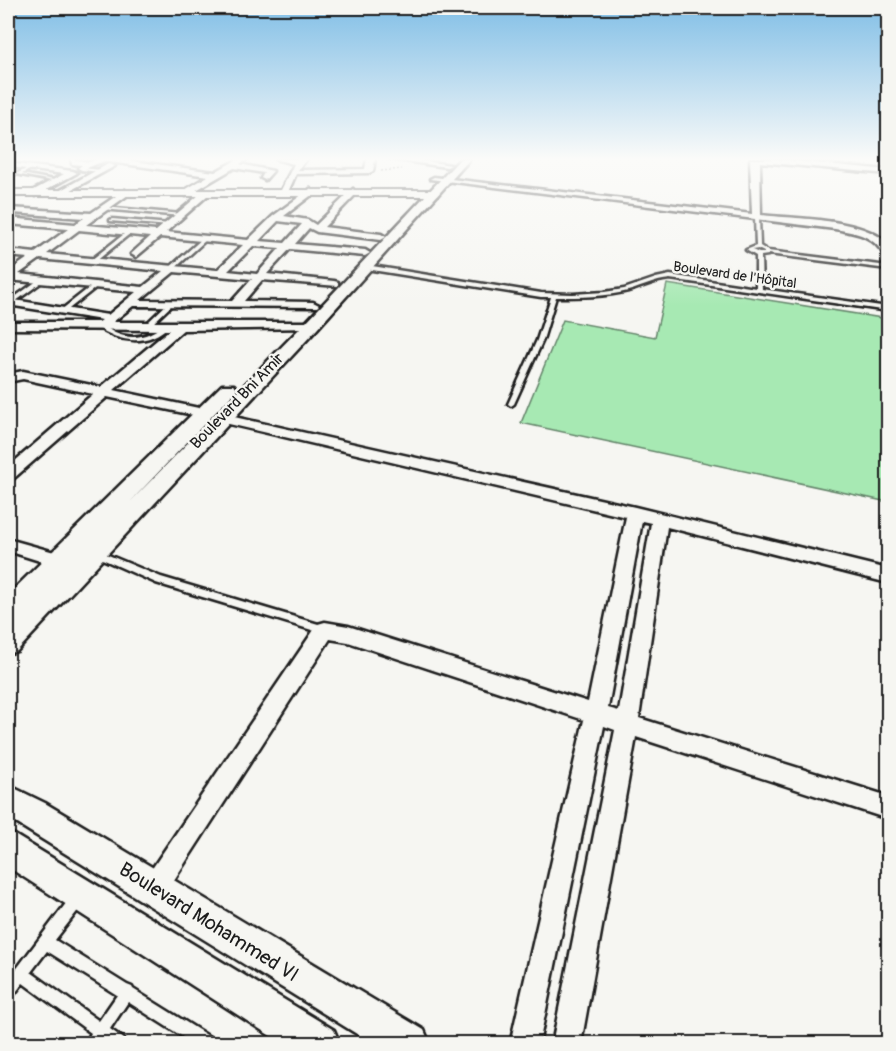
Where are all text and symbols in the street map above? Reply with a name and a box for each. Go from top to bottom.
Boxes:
street label: Boulevard de l'Hôpital [672,258,798,292]
street label: Boulevard Bni Amir [186,349,288,453]
street label: Boulevard Mohammed VI [115,857,303,987]

